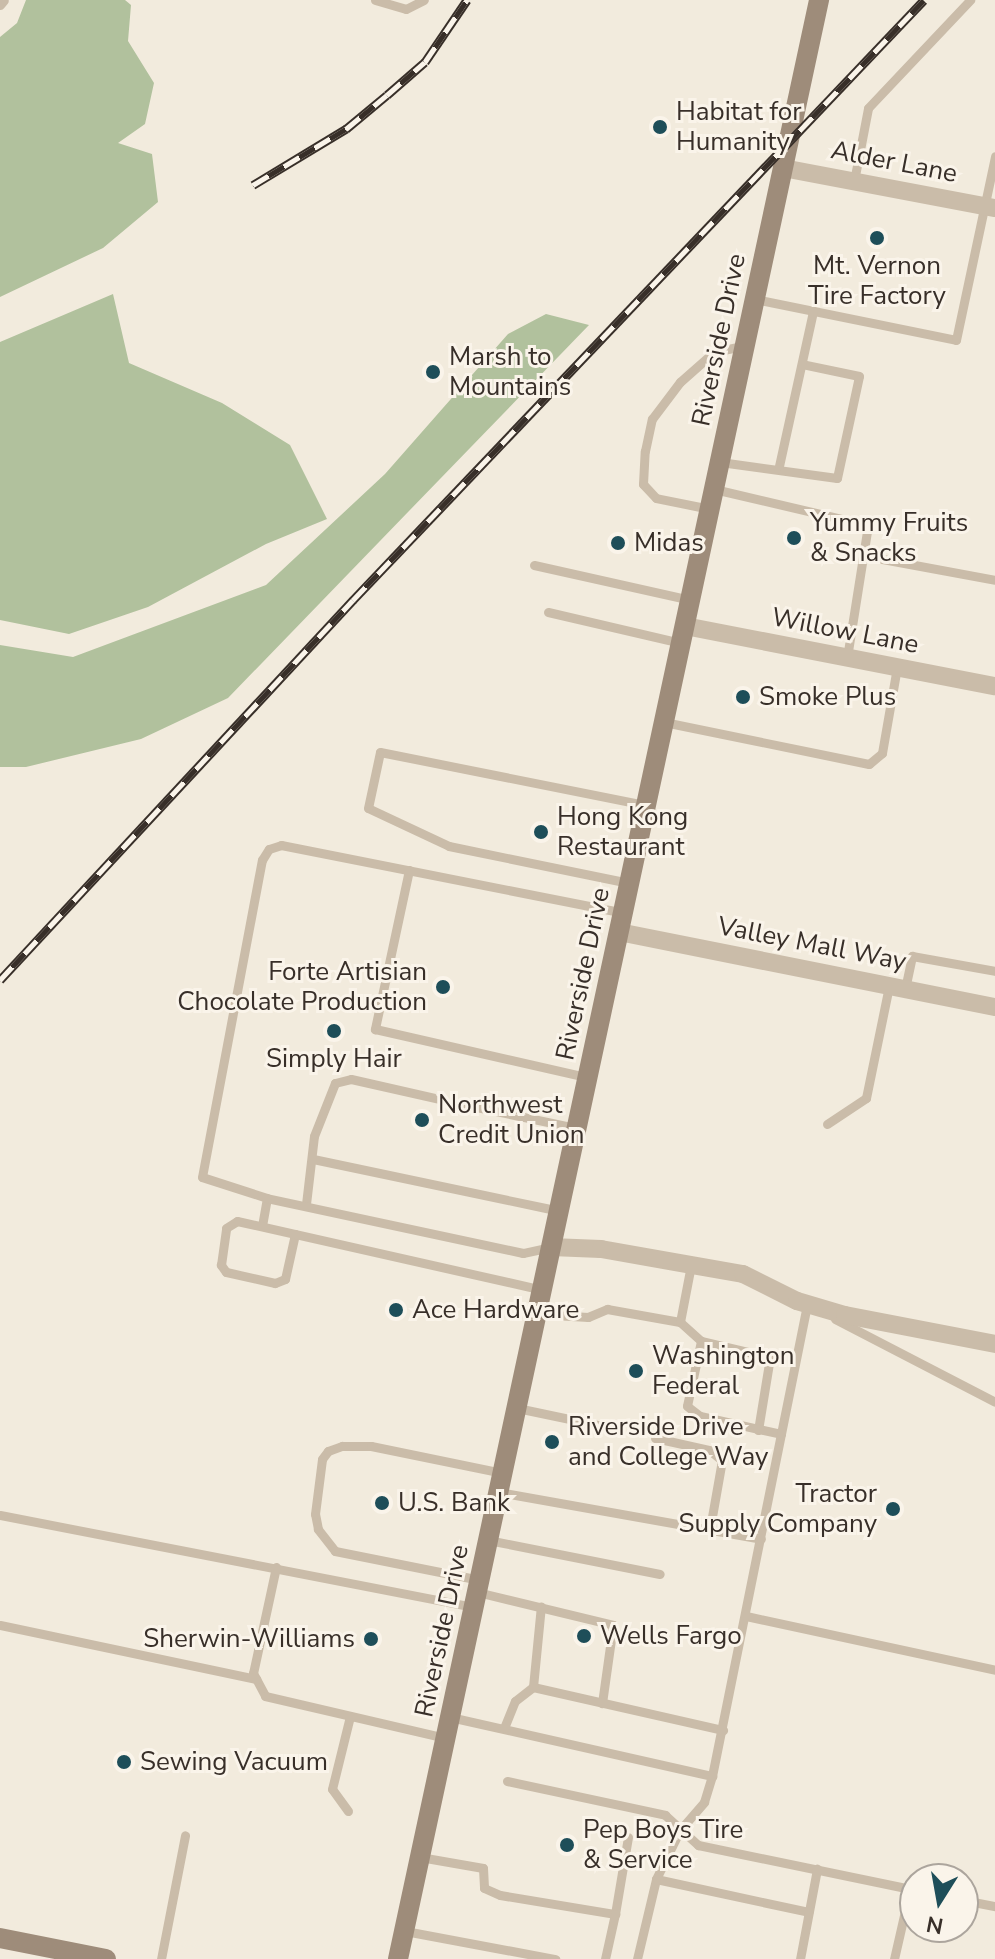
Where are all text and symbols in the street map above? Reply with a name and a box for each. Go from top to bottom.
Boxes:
place label: Habitat for Humanity [676,96,801,158]
marker: Habitat for Humanity [651,118,669,136]
street label: Alder Lane [828,134,960,190]
marker: Mt. Vernon Tire Factory [868,229,886,247]
place label: Mt. Vernon Tire Factory [808,250,946,312]
street label: Riverside Drive [685,251,753,429]
place label: Marsh to Mountains [449,341,571,402]
marker: Marsh to Mountains [424,363,442,381]
place label: Yummy Fruits & Snacks [810,507,968,568]
place label: Midas [634,527,704,559]
marker: Yummy Fruits & Snacks [785,529,803,547]
marker: Midas [609,534,627,552]
street label: Willow Lane [769,601,921,661]
place label: Smoke Plus [759,681,896,713]
marker: Smoke Plus [734,688,752,706]
place label: Hong Kong Restaurant [557,801,688,862]
marker: Hong Kong Restaurant [532,823,550,841]
street label: Riverside Drive [549,885,617,1063]
street label: Valley Mall Way [715,910,909,978]
place label: Forte Artisian Chocolate Production [177,956,427,1018]
marker: Forte Artisian Chocolate Production [434,978,452,996]
marker: Simply Hair [325,1022,343,1040]
place label: Simply Hair [266,1043,402,1075]
place label: Northwest Credit Union [438,1089,584,1150]
marker: Northwest Credit Union [413,1111,431,1129]
place label: Ace Hardware [412,1294,579,1326]
marker: Ace Hardware [387,1301,405,1319]
place label: Washington Federal [652,1340,794,1402]
marker: Washington Federal [627,1362,645,1380]
place label: Riverside Drive and College Way [568,1411,768,1472]
marker: Riverside Drive and College Way [543,1433,561,1451]
place label: Tractor Supply Company [678,1478,877,1540]
place label: U.S. Bank [398,1487,510,1519]
marker: U.S. Bank [373,1494,391,1512]
marker: Tractor Supply Company [884,1500,902,1518]
street label: Riverside Drive [408,1542,476,1720]
place label: Wells Fargo [600,1620,742,1652]
place label: Sherwin-Williams [143,1623,355,1655]
marker: Wells Fargo [575,1627,593,1645]
marker: Sherwin-Williams [362,1630,380,1648]
place label: Sewing Vacuum [140,1746,328,1778]
marker: Sewing Vacuum [115,1753,133,1771]
place label: Pep Boys Tire & Service [583,1814,743,1876]
marker: Pep Boys Tire & Service [558,1836,576,1854]
north arrow [899,1863,979,1943]
text: N [924,1908,946,1941]

